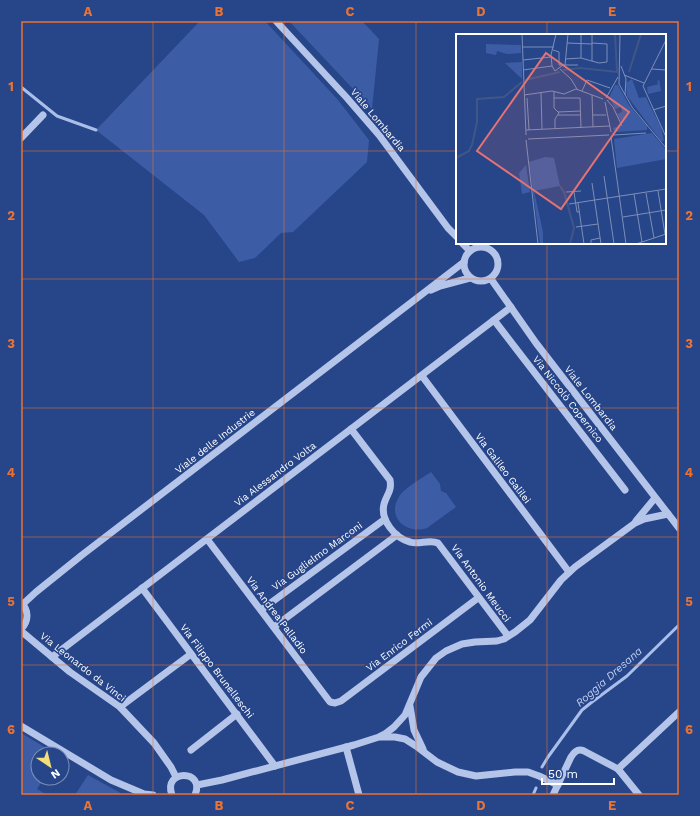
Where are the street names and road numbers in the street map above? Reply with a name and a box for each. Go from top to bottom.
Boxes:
street label: Viale Lombardia [348,86,408,154]
street label: Via Niccolò Copernico [531,353,605,445]
street label: Viale Lombardia [562,364,620,433]
street label: Viale delle Industrie [173,406,257,475]
street label: Via Galileo Galilei [473,431,533,505]
street label: Via Alessandro Volta [232,439,318,508]
street label: Via Guglielmo Marconi [270,520,364,592]
street label: Via Antonio Meucci [449,542,513,624]
street label: Via Andrea Palladio [244,574,310,656]
street label: Via Enrico Fermi [364,617,434,673]
street label: Via Filippo Brunelleschi [178,622,256,720]
street label: Via Leonardo da Vinci [38,630,128,704]

